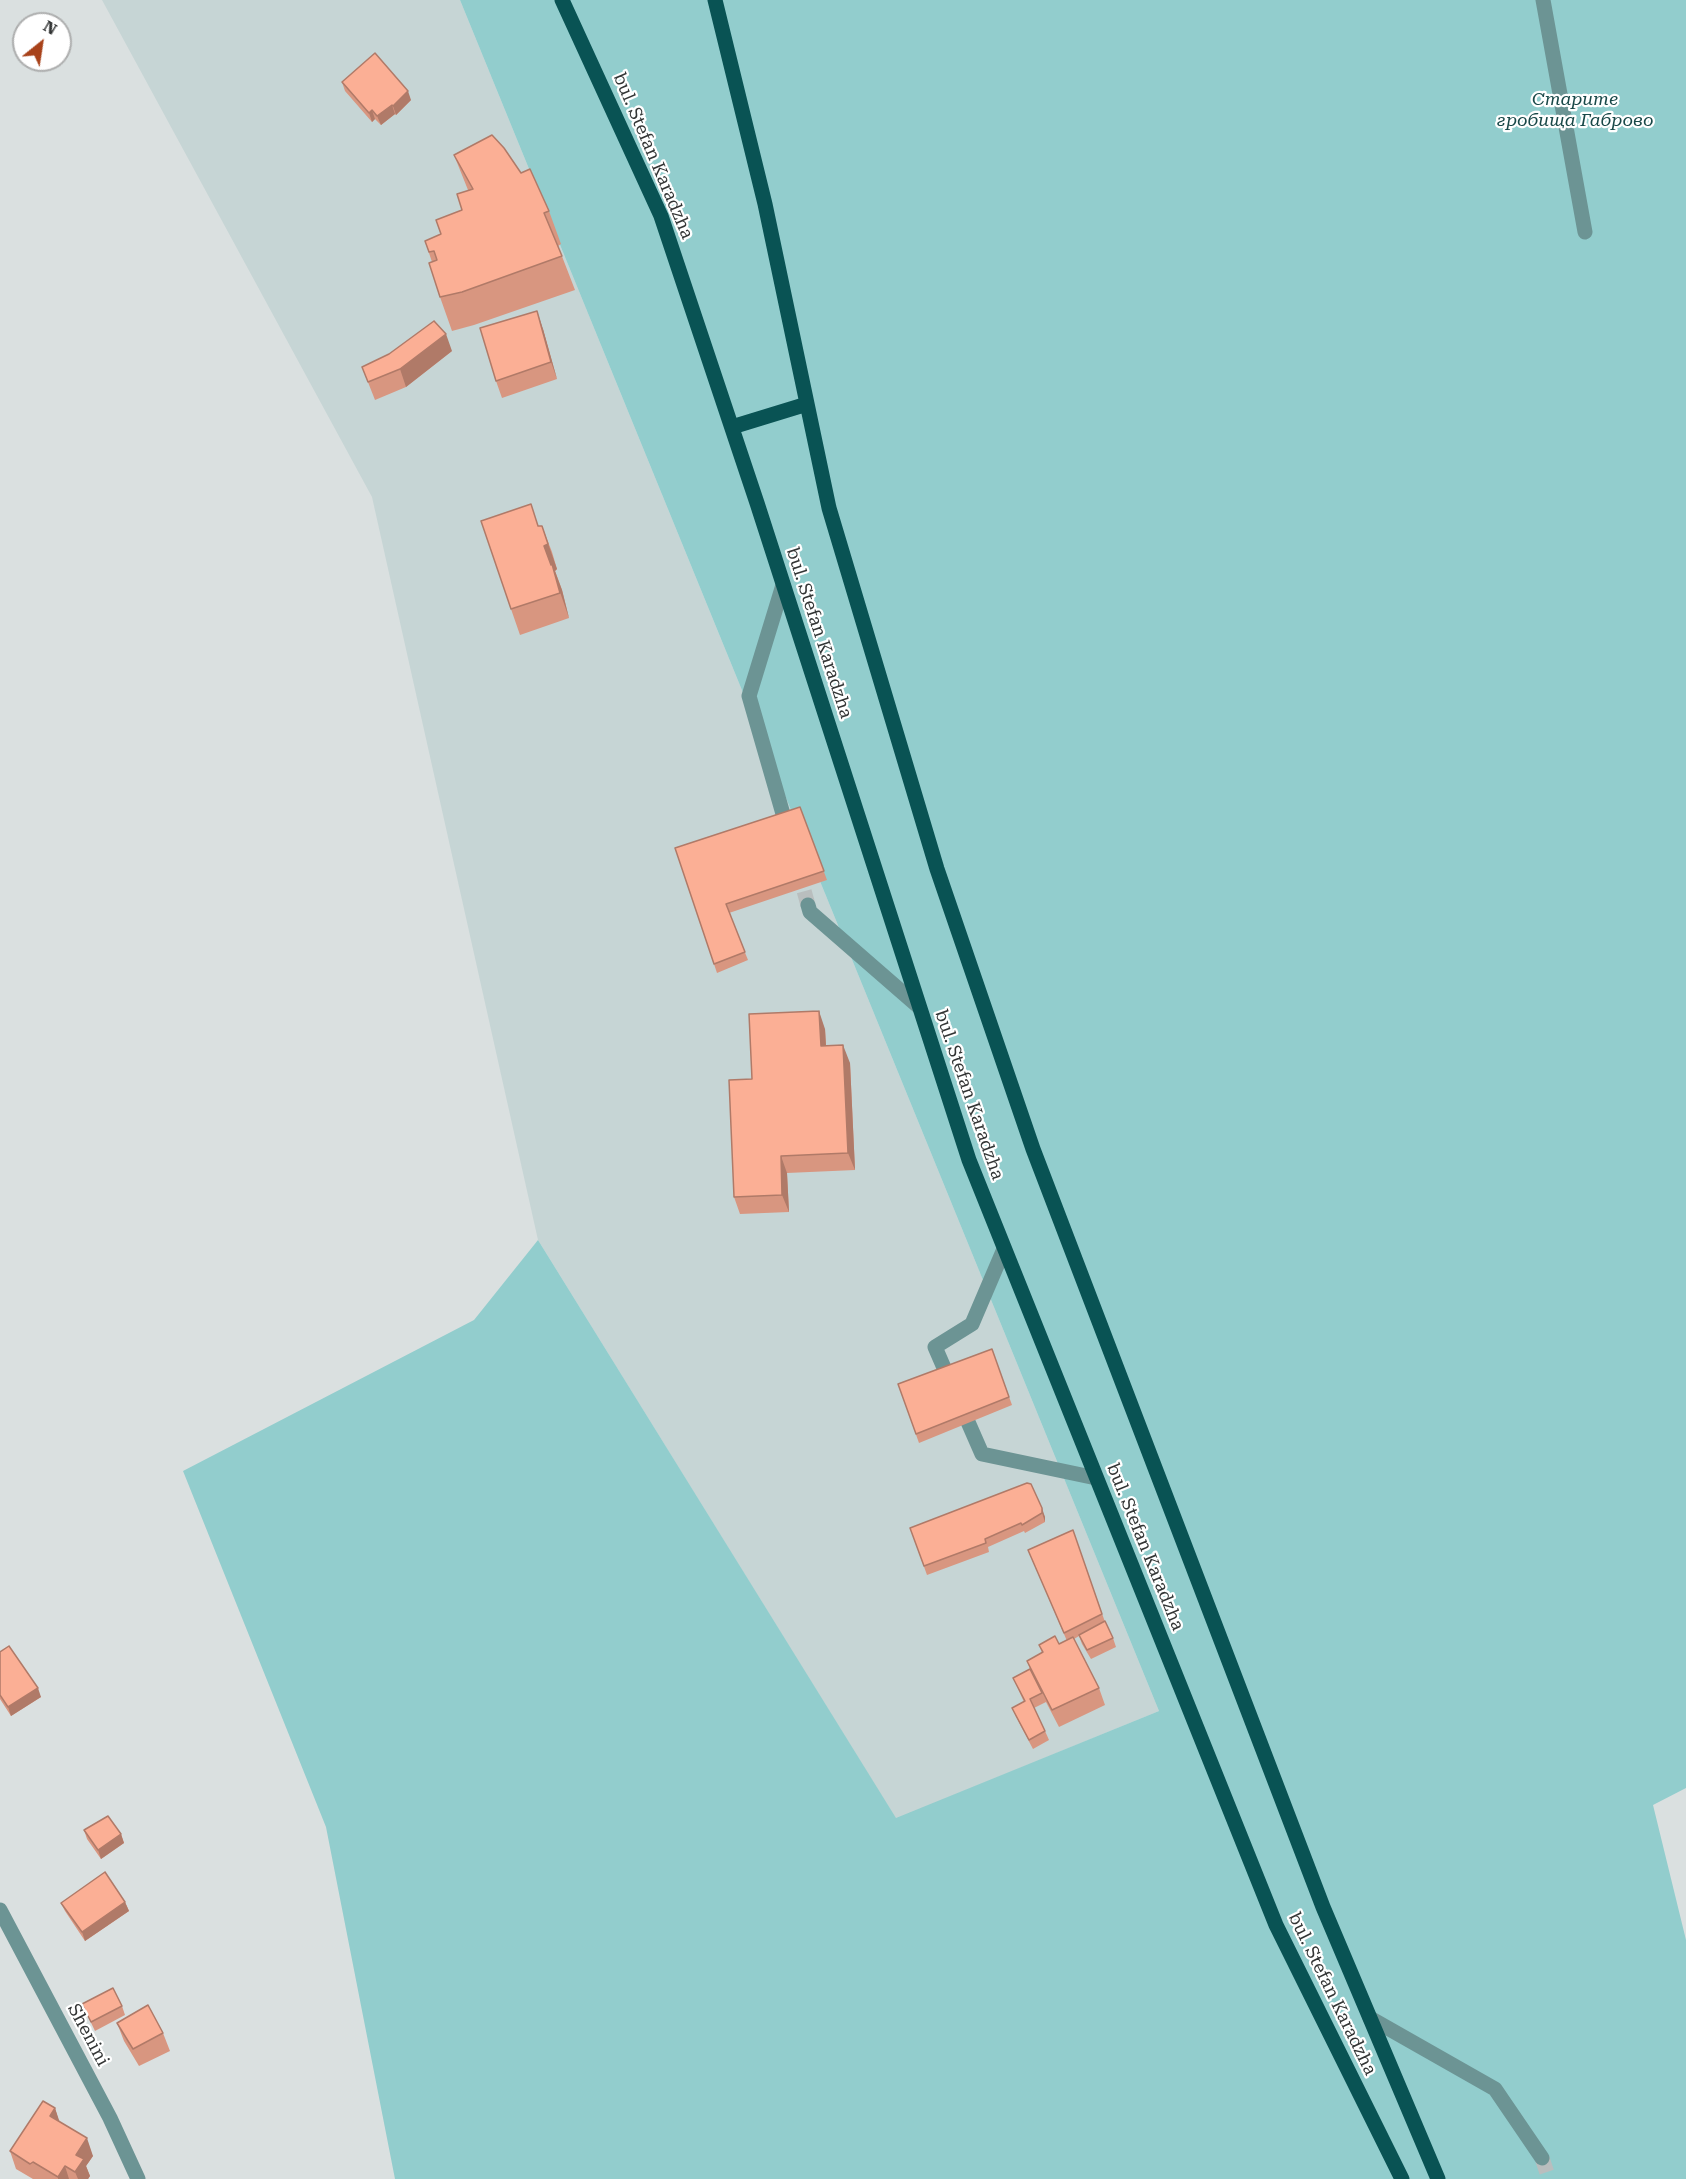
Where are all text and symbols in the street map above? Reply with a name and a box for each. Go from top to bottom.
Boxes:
north arrow [12,12,72,72]
text: N [40,16,60,39]
street label: bul. Stefan Karadzha [608,70,698,242]
park label: Старите гробища Габрово [1497,89,1653,132]
street label: bul. Stefan Karadzha [781,545,857,721]
street label: bul. Stefan Karadzha [930,1007,1008,1183]
street label: bul. Stefan Karadzha [1102,1460,1188,1634]
street label: bul. Stefan Karadzha [1283,1909,1381,2079]
street label: Shenini [63,2000,113,2070]

